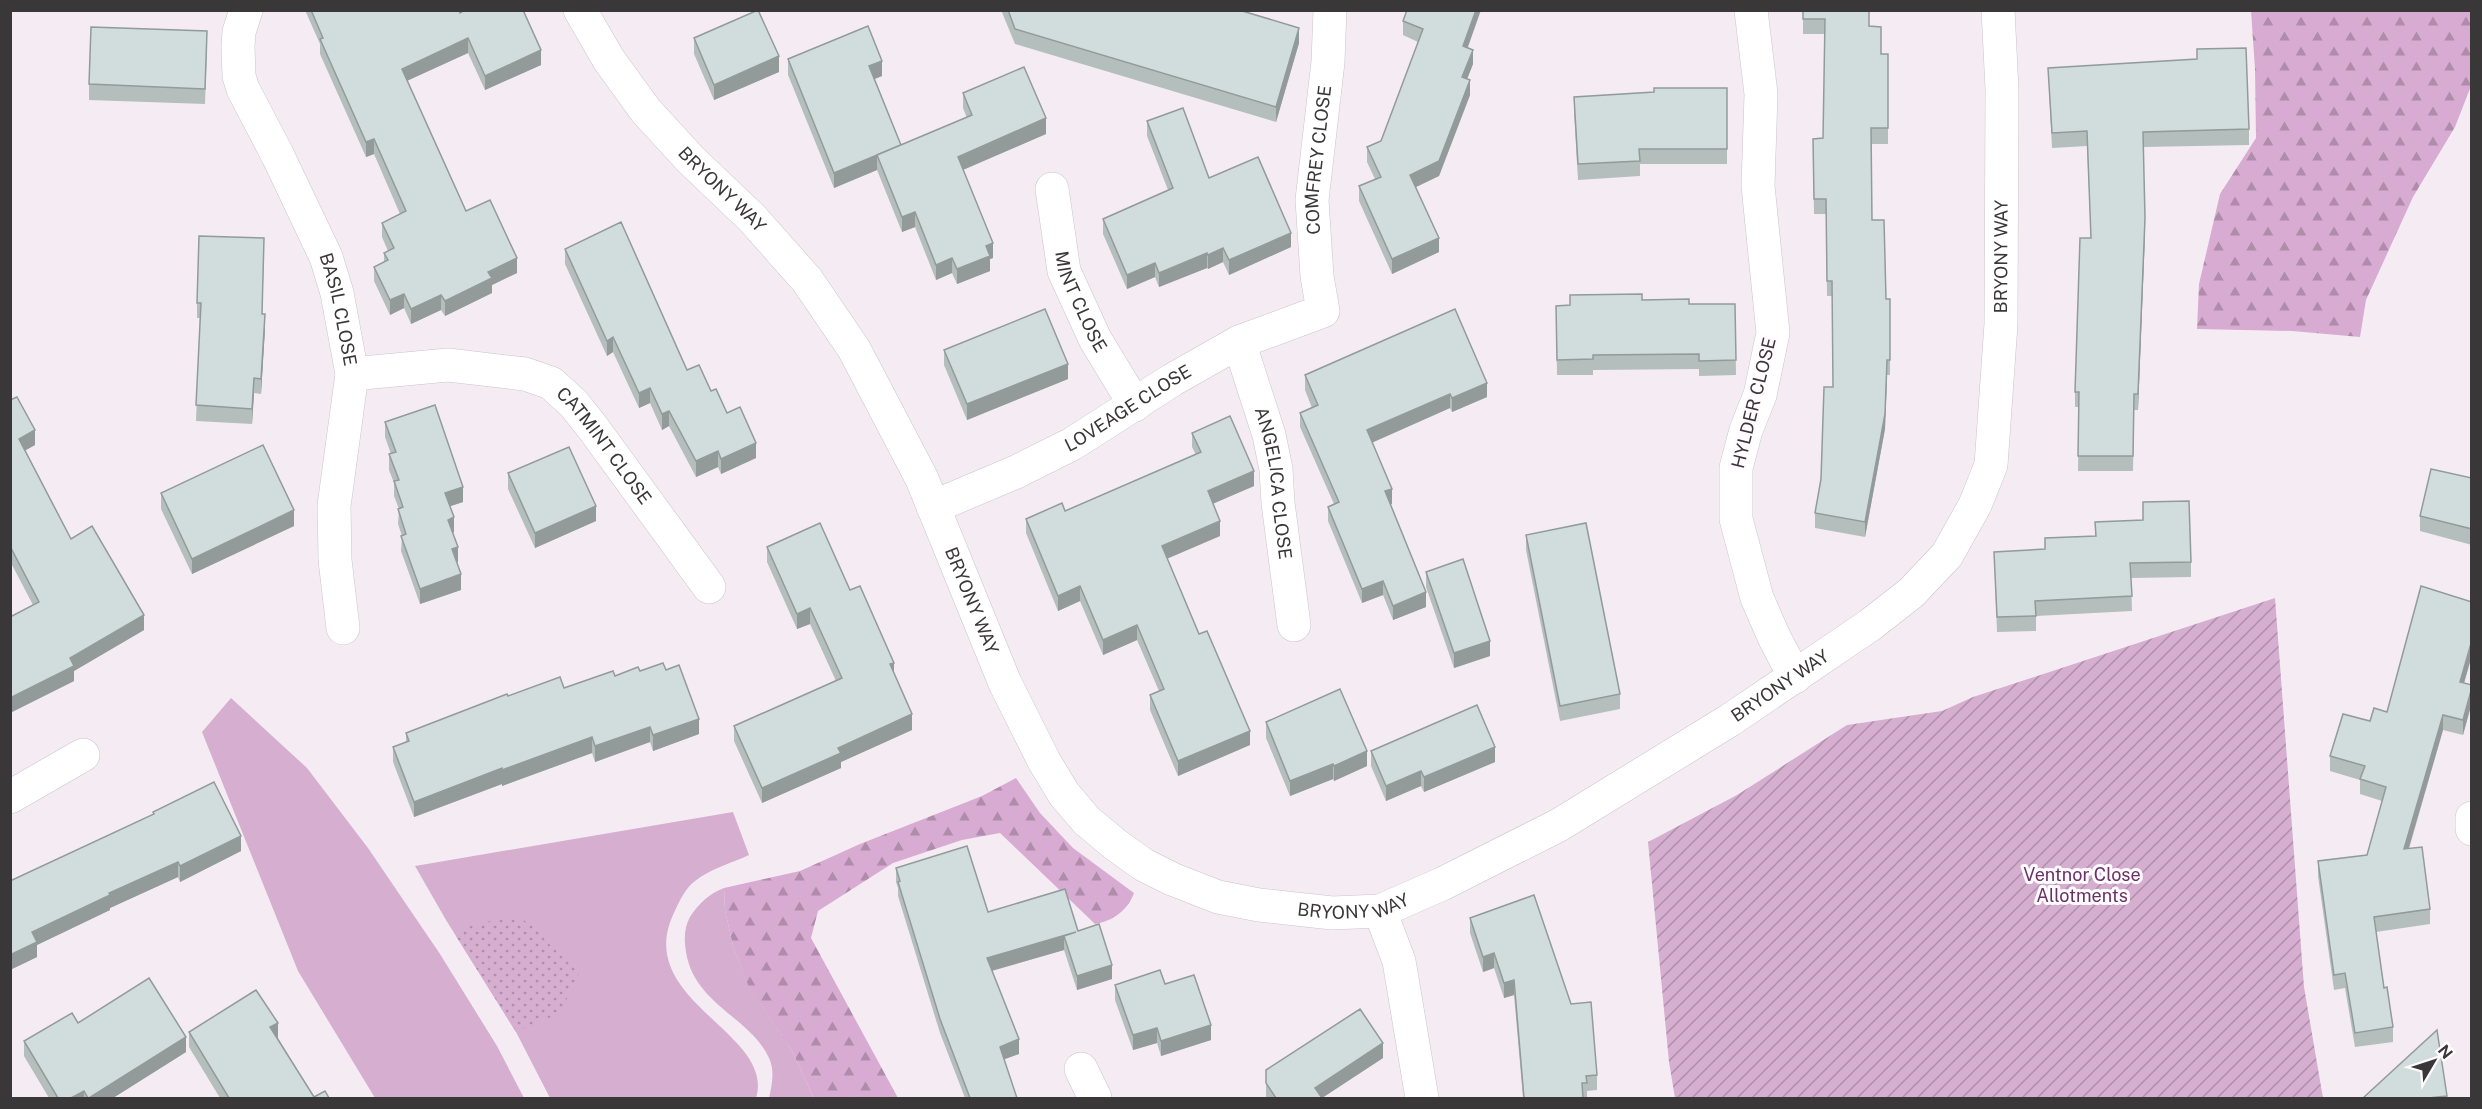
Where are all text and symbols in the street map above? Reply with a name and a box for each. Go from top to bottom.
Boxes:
street label: COMFREY CLOSE [1301,84,1335,235]
street label: BRYONY WAY [674,142,770,236]
street label: BRYONY WAY [1990,200,2012,314]
street label: MINT CLOSE [1051,249,1111,356]
street label: BASIL CLOSE [315,250,361,367]
street label: HYLDER CLOSE [1727,335,1780,471]
street label: LOVEAGE CLOSE [1061,360,1195,456]
street label: CATMINT CLOSE [553,382,656,508]
street label: ANGELICA CLOSE [1251,404,1296,561]
street label: BRYONY WAY [941,544,1003,657]
street label: BRYONY WAY [1727,645,1833,726]
park label: Ventnor Close Allotments [2023,864,2141,906]
street label: BRYONY WAY [1296,889,1412,923]
north arrow [2404,1031,2464,1091]
text: N [2434,1041,2457,1063]

